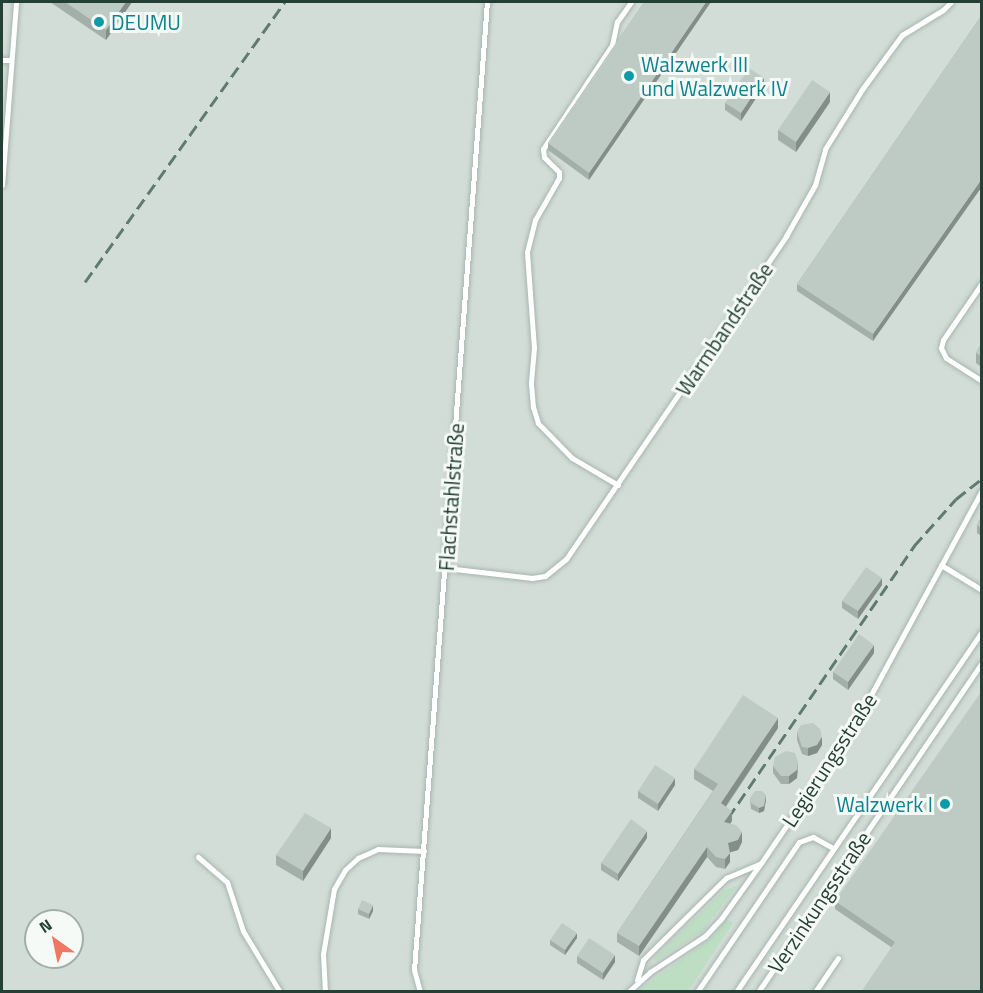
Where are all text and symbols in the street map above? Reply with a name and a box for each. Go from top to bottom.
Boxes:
place label: DEUMU [111,9,181,35]
marker: DEUMU [92,15,106,29]
place label: Walzwerk III und Walzwerk IV [641,51,788,101]
marker: Walzwerk III und Walzwerk IV [622,69,636,83]
street label: Warmbandstraße [670,258,778,400]
street label: Flachstahlstraße [433,422,469,572]
street label: Legierungsstraße [776,688,882,832]
place label: Walzwerk I [836,791,933,817]
marker: Walzwerk I [938,797,952,811]
street label: Verzinkungsstraße [762,826,876,978]
north arrow [24,909,84,969]
text: N [34,912,56,939]

